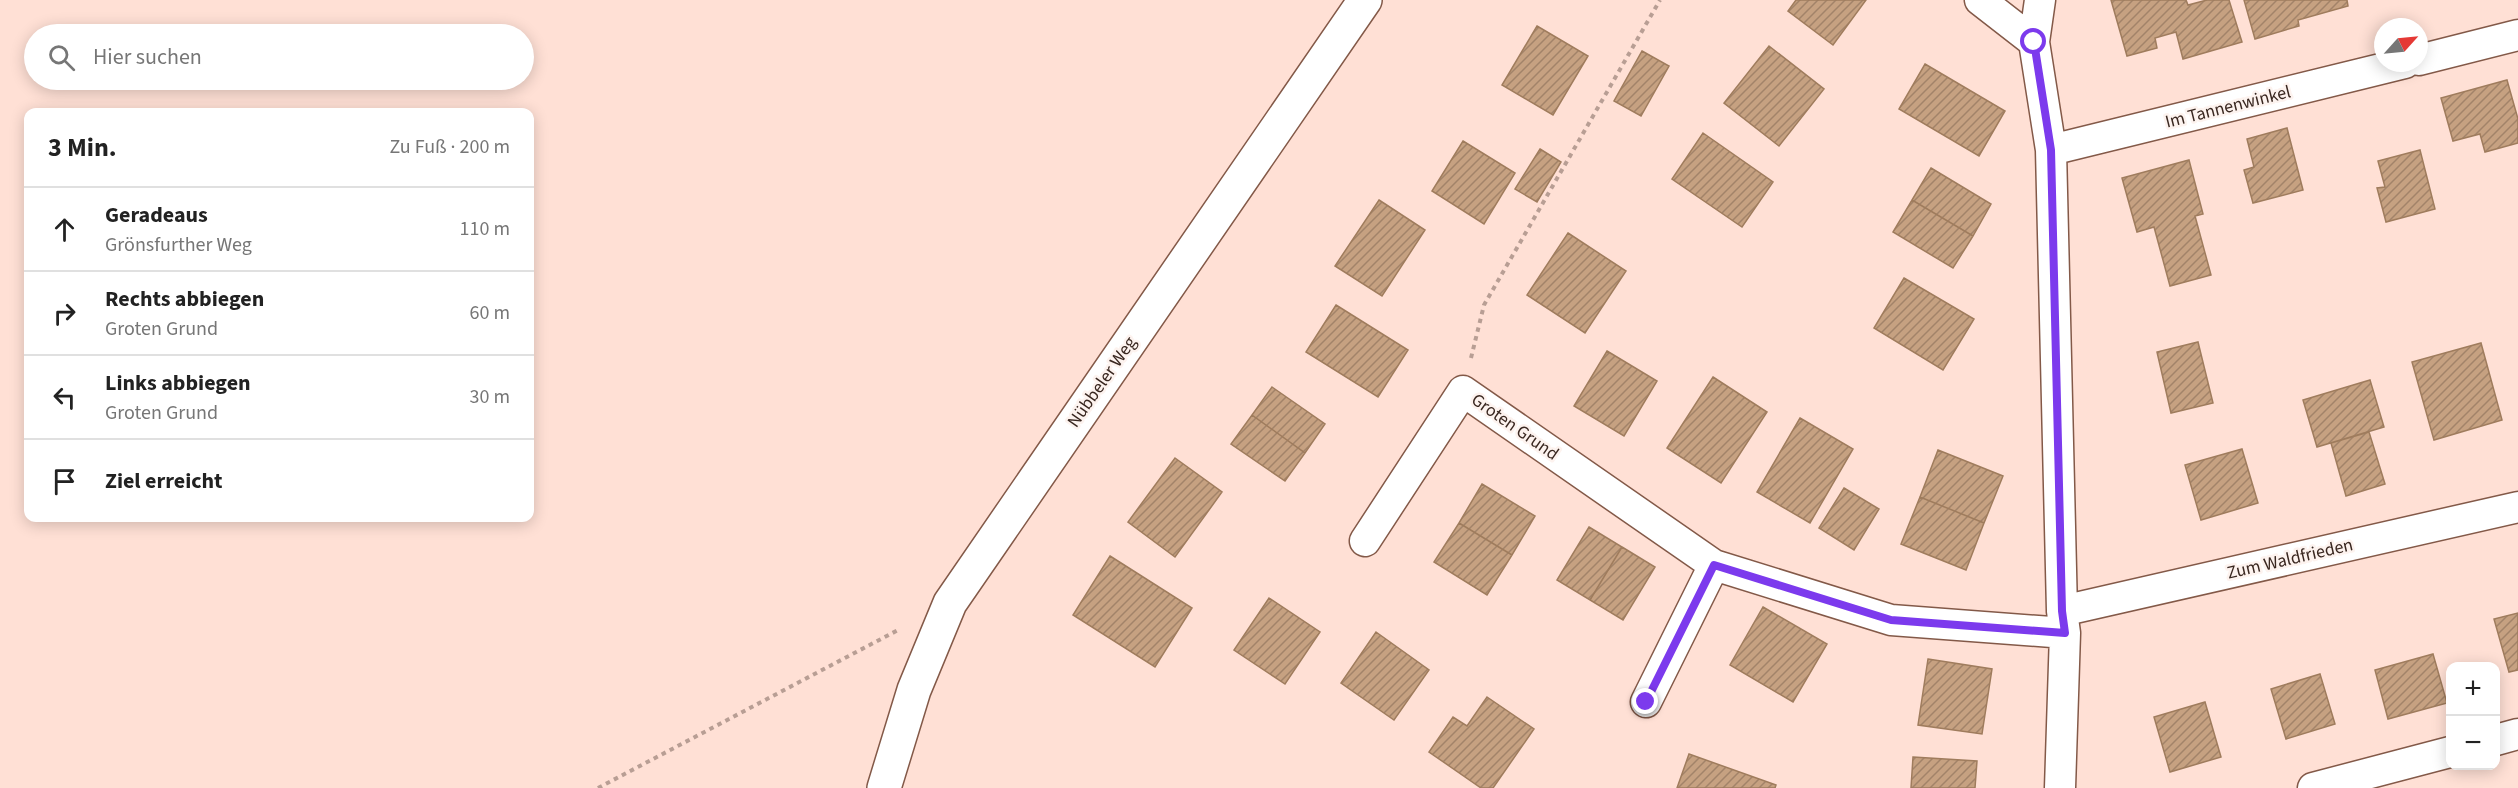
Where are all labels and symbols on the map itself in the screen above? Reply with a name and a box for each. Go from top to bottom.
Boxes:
north arrow [2374,18,2428,72]
route start [2020,28,2046,54]
street label: Im Tannenwinkel [2163,79,2293,135]
street label: Nübbeler Weg [1061,332,1143,432]
street label: Groten Grund [1466,388,1564,466]
street label: Zum Waldfrieden [2224,532,2356,586]
route end [1632,688,1658,714]

